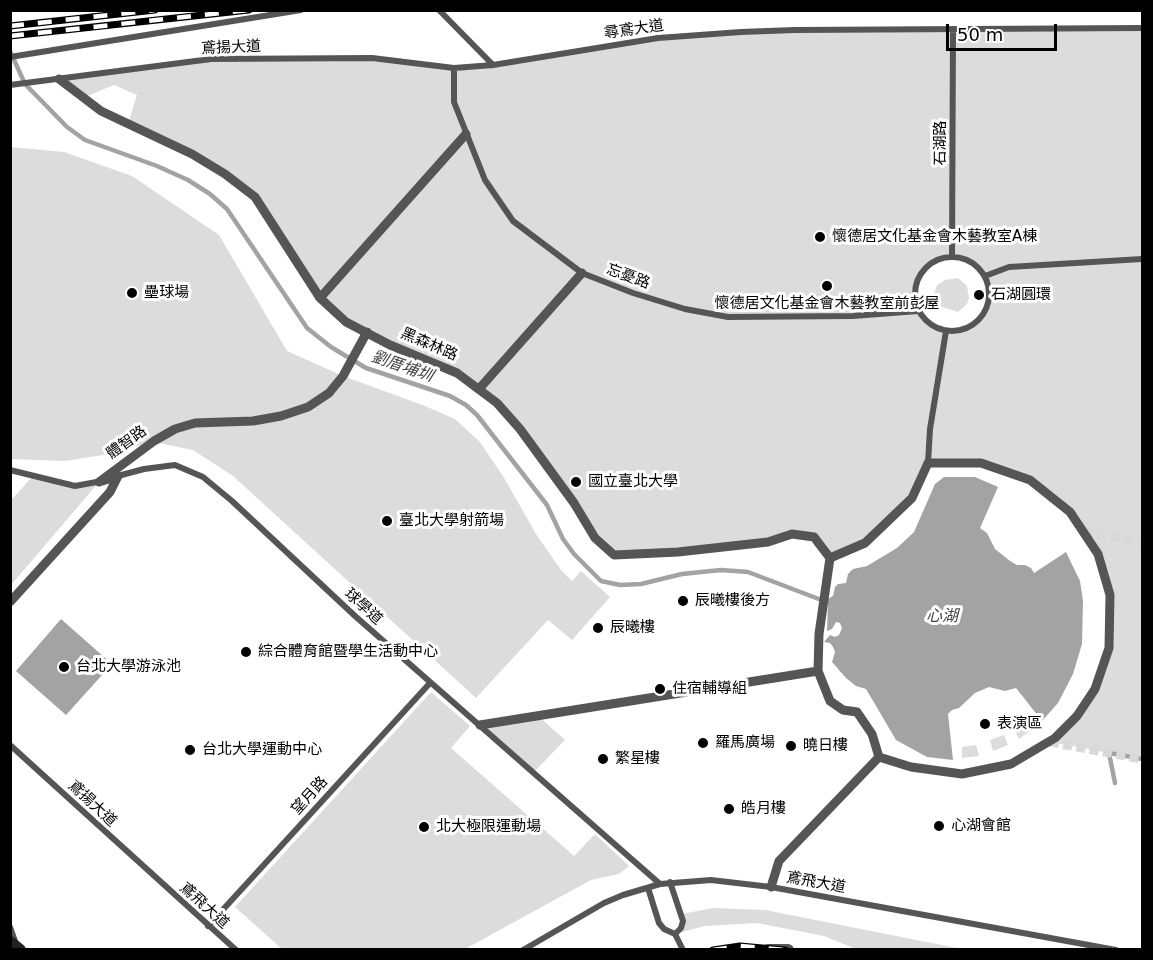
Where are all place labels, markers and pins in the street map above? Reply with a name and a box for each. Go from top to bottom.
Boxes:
place label: 懷德居文化基金會木藝教室A棟 [832,228,1037,246]
marker: 懷德居文化基金會木藝教室A棟 [813,230,827,244]
marker: 懷德居文化基金會木藝教室前彭屋 [820,279,834,293]
place label: 壘球場 [144,284,189,302]
marker: 壘球場 [125,286,139,300]
place label: 石湖圓環 [991,286,1051,304]
marker: 石湖圓環 [972,288,986,302]
place label: 懷德居文化基金會木藝教室前彭屋 [715,295,939,313]
place label: 國立臺北大學 [588,473,678,491]
marker: 國立臺北大學 [569,475,583,489]
place label: 臺北大學射箭場 [399,512,504,530]
marker: 臺北大學射箭場 [380,514,394,528]
place label: 辰曦樓後方 [695,592,770,610]
marker: 辰曦樓後方 [676,594,690,608]
place label: 辰曦樓 [610,619,655,637]
marker: 辰曦樓 [591,621,605,635]
place label: 綜合體育館暨學生活動中心 [258,643,438,661]
marker: 綜合體育館暨學生活動中心 [239,645,253,659]
place label: 台北大學游泳池 [76,658,181,676]
marker: 台北大學游泳池 [57,660,71,674]
place label: 住宿輔導組 [672,680,747,698]
marker: 住宿輔導組 [653,682,667,696]
place label: 表演區 [997,715,1042,733]
marker: 表演區 [978,717,992,731]
place label: 羅馬廣場 [715,734,775,752]
marker: 羅馬廣場 [696,736,710,750]
place label: 曉日樓 [803,737,848,755]
marker: 曉日樓 [784,739,798,753]
place label: 台北大學運動中心 [202,741,322,759]
marker: 台北大學運動中心 [183,743,197,757]
place label: 繁星樓 [615,750,660,768]
marker: 繁星樓 [596,752,610,766]
place label: 皓月樓 [741,800,786,818]
marker: 皓月樓 [722,802,736,816]
place label: 心湖會館 [951,817,1011,835]
place label: 北大極限運動場 [436,818,541,836]
marker: 心湖會館 [932,819,946,833]
marker: 北大極限運動場 [417,820,431,834]

